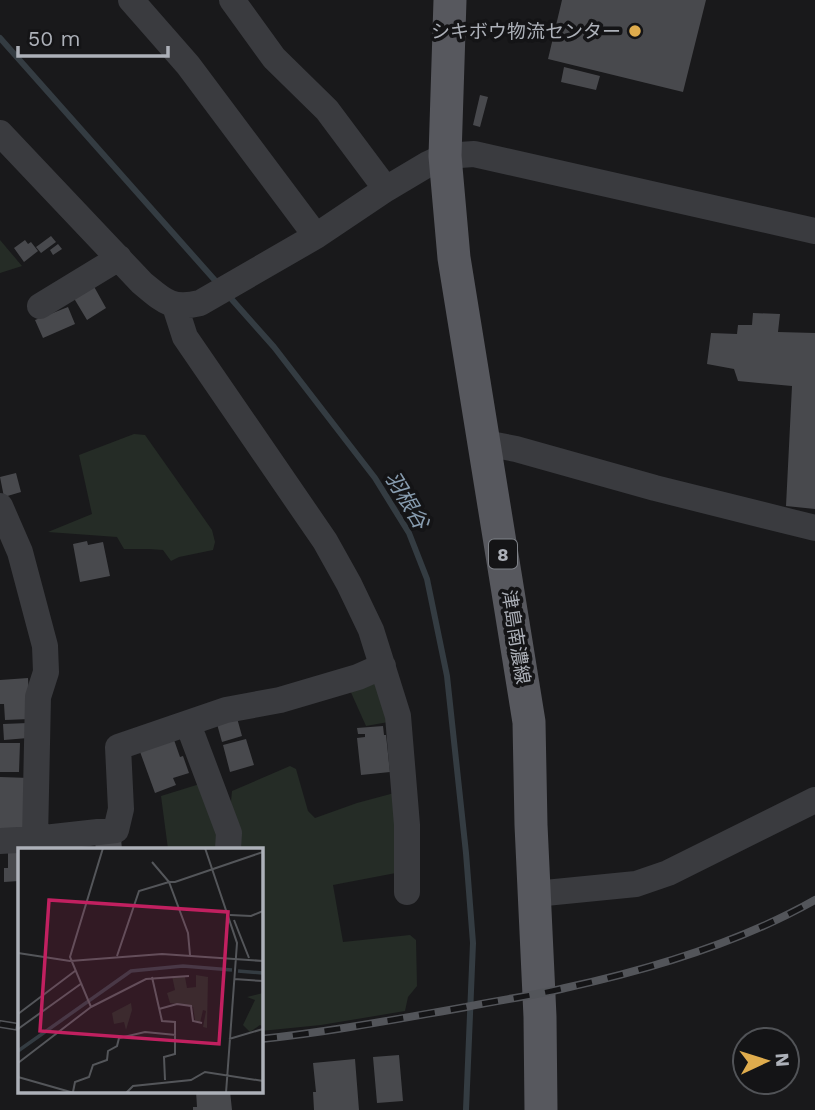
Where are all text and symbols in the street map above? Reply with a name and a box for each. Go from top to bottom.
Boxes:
scale bar [18,14,168,58]
place label: シキボウ物流センター [431,20,621,43]
marker: シキボウ物流センター [627,23,643,39]
text: 50 m [28,26,80,51]
water label: 羽根谷 [380,467,435,535]
road number: 8 [489,540,517,568]
street label: 津島南濃線 [497,588,535,686]
inset map [18,848,262,1092]
north arrow [731,1026,801,1096]
text: N [770,1052,794,1068]

